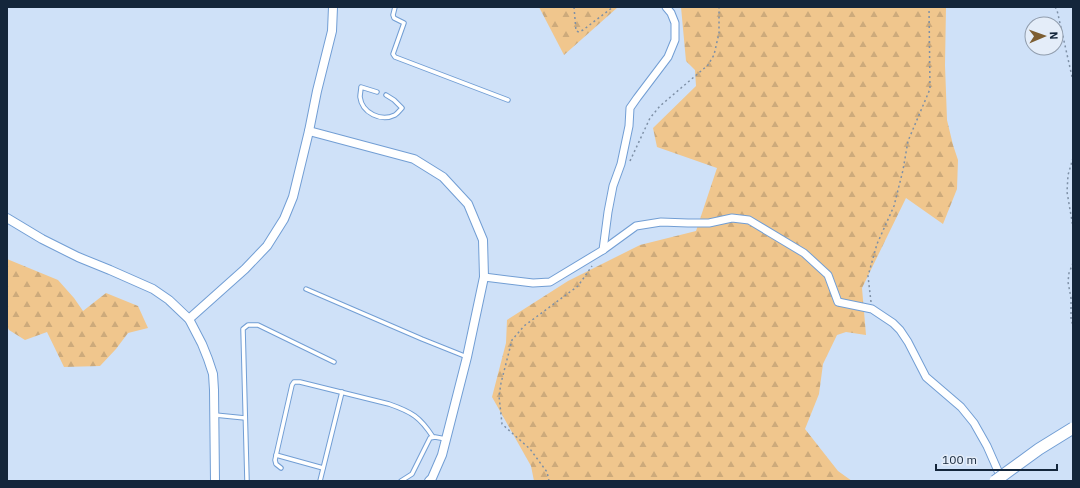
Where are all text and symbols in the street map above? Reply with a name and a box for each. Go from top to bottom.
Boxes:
north arrow [1024,16,1064,56]
text: N [1047,31,1061,40]
scale bar [936,446,1057,472]
text: 100 m [942,452,977,467]

